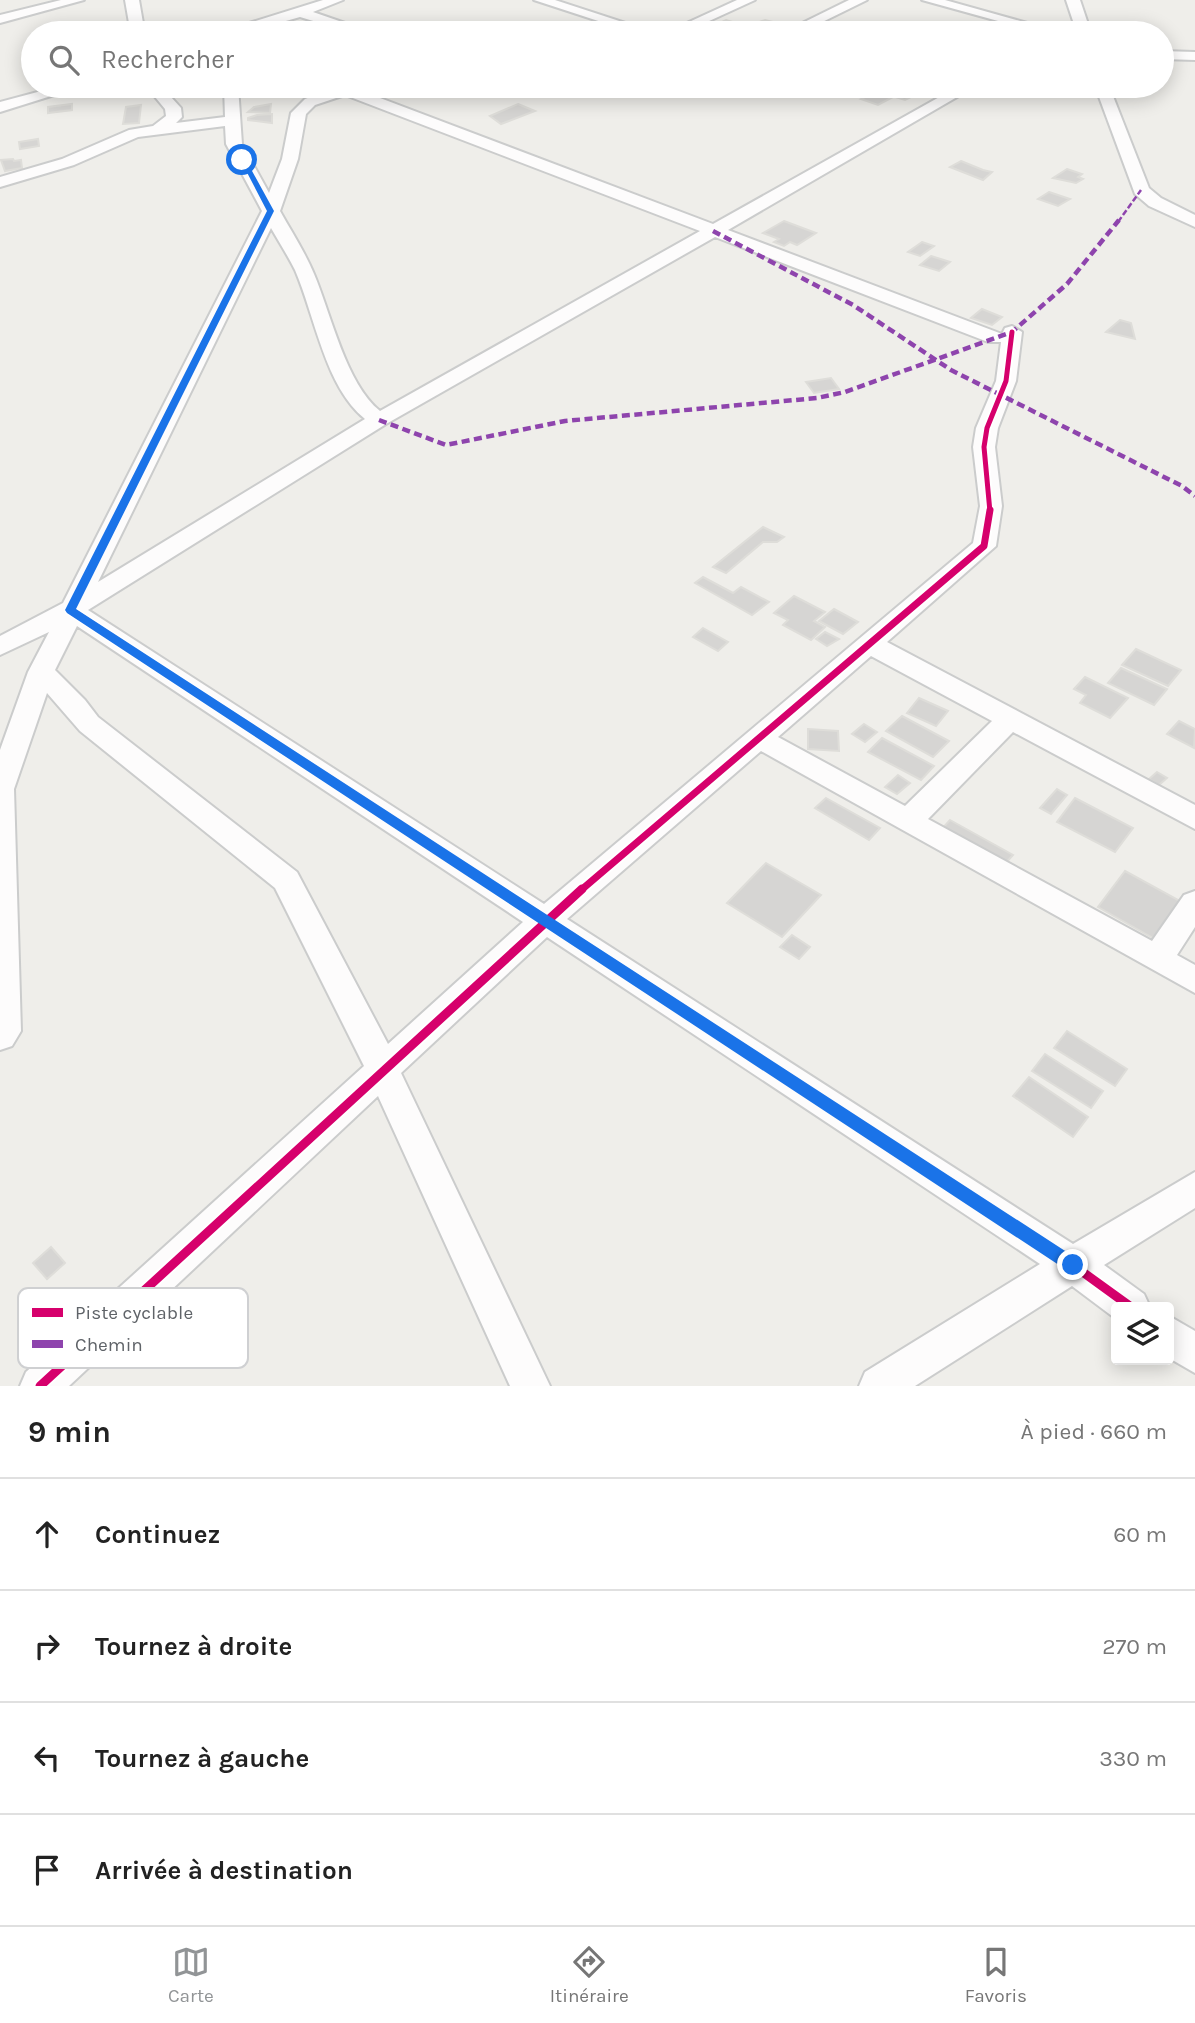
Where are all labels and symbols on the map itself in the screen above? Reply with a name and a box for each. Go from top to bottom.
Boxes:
route start [226,144,257,175]
route end [1057,1249,1088,1280]
legend [18,1288,248,1368]
text: Piste cyclable [75,1302,193,1324]
text: Chemin [75,1334,143,1356]

